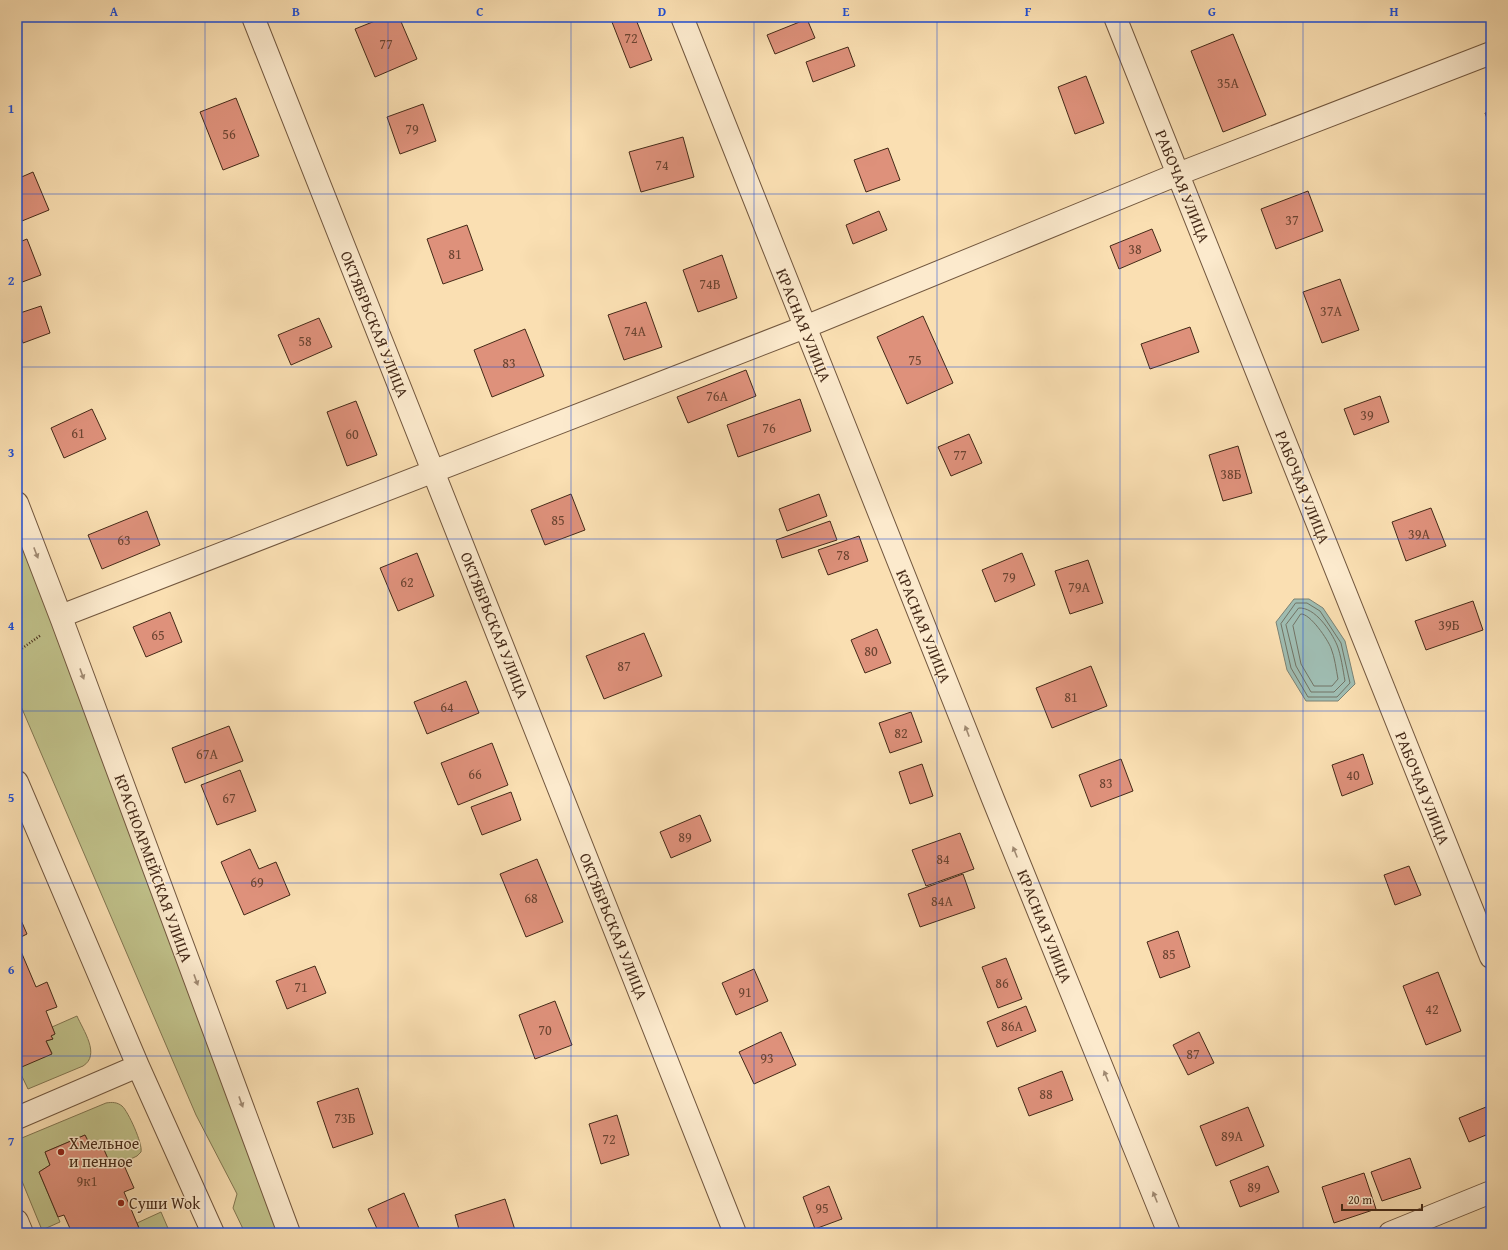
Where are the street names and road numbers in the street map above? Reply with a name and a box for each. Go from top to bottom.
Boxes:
street label: РАБОЧАЯ УЛИЦА [1149,126,1217,246]
street label: ОКТЯБРЬСКАЯ УЛИЦА [335,247,416,401]
street label: КРАСНАЯ УЛИЦА [770,265,838,386]
street label: РАБОЧАЯ УЛИЦА [1269,427,1337,547]
street label: ОКТЯБРЬСКАЯ УЛИЦА [455,548,536,702]
street label: КРАСНАЯ УЛИЦА [890,566,958,687]
street label: РАБОЧАЯ УЛИЦА [1389,728,1457,848]
street label: КРАСНОАРМЕЙСКАЯ УЛИЦА [109,771,199,966]
street label: ОКТЯБРЬСКАЯ УЛИЦА [574,849,655,1003]
street label: КРАСНАЯ УЛИЦА [1011,866,1079,987]

